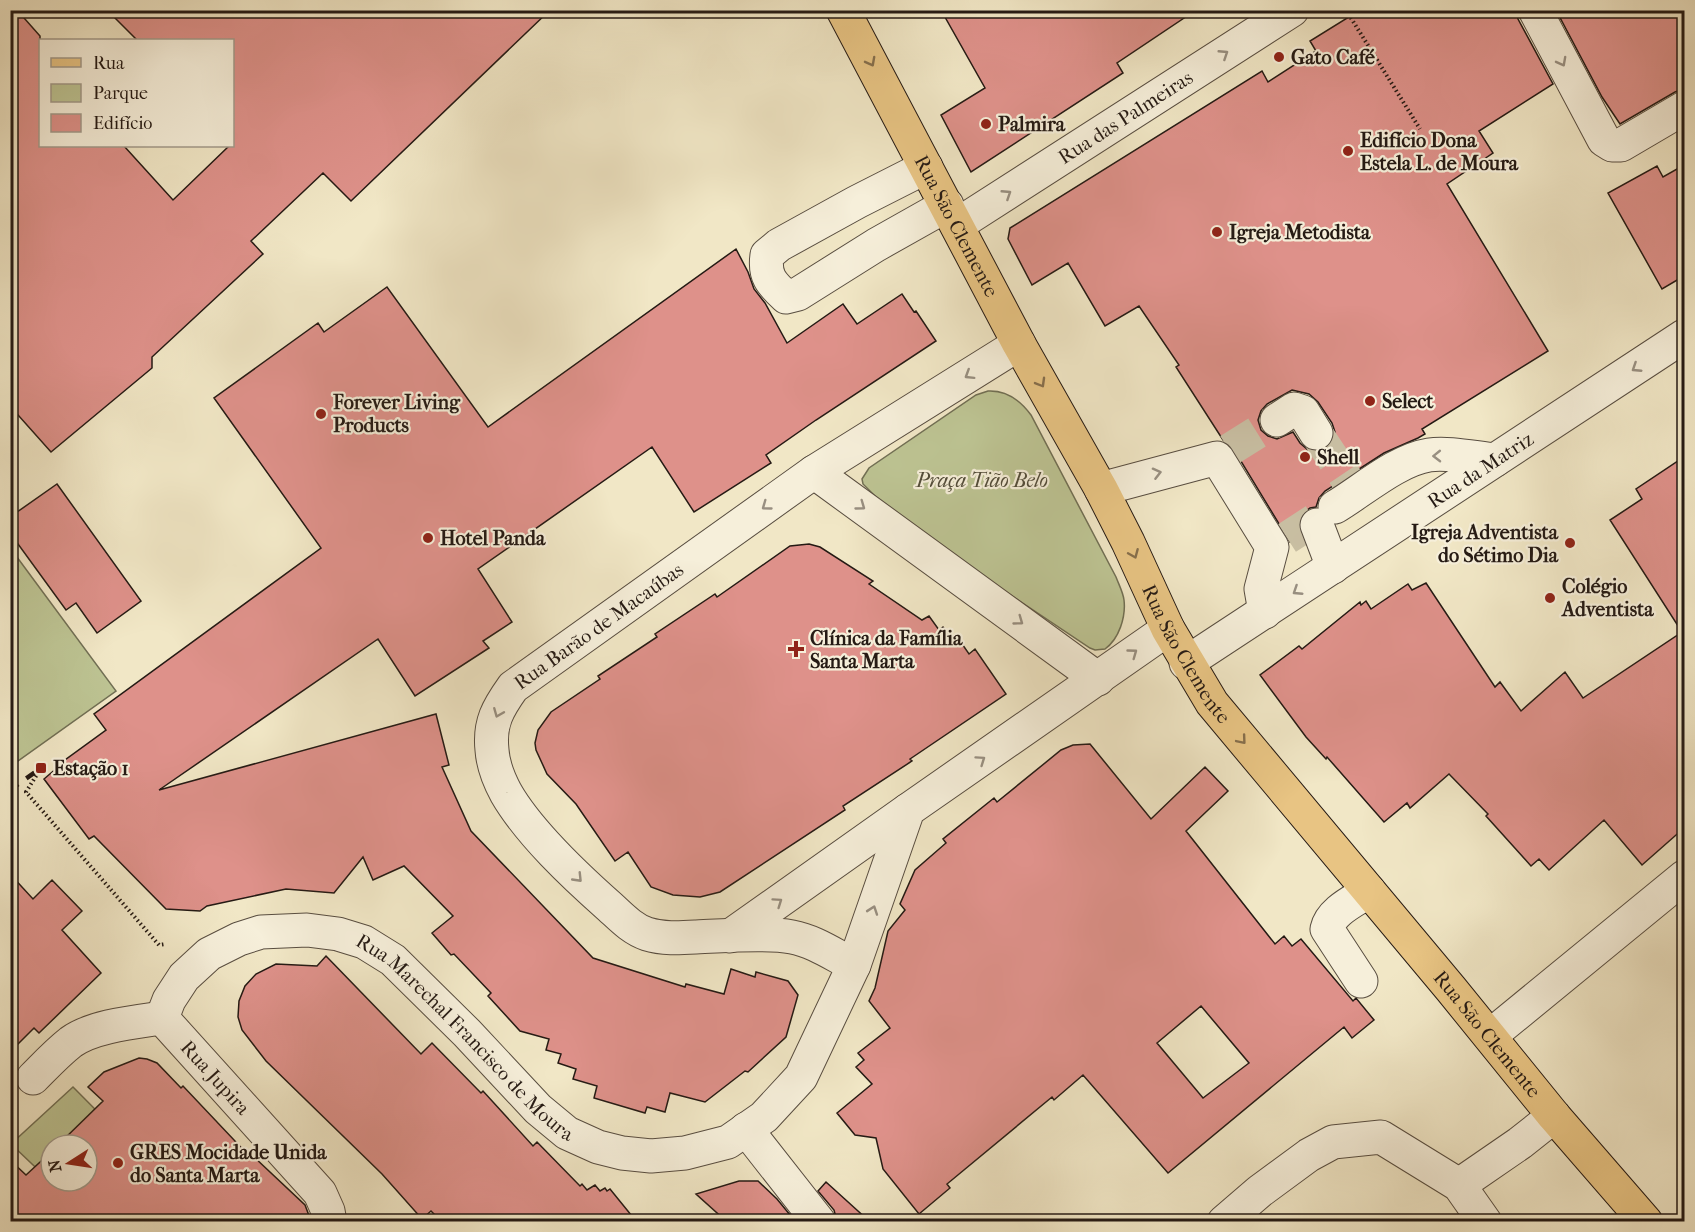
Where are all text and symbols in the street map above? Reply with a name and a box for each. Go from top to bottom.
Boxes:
legend [39,39,234,147]
place label: Gato Café [1291,46,1375,69]
one-way arrow [1218,50,1228,62]
marker: Gato Café [1272,50,1286,64]
text: Rua [93,53,125,74]
one-way arrow [864,56,875,66]
one-way arrow [1555,56,1566,66]
street label: Rua das Palmeiras [1054,66,1197,169]
text: Parque [93,83,148,104]
text: Edifício [93,113,152,134]
place label: Palmira [998,113,1066,136]
marker: Palmira [979,117,993,131]
place label: Edifício Dona Estela L. de Moura [1360,129,1519,175]
marker: Edifício Dona Estela L. de Moura [1341,144,1355,158]
street label: Rua São Clemente [910,151,1003,301]
one-way arrow [1000,190,1011,201]
place label: Igreja Metodista [1229,221,1371,244]
marker: Igreja Metodista [1210,225,1224,239]
one-way arrow [1631,361,1642,372]
one-way arrow [965,368,975,380]
one-way arrow [1033,377,1045,387]
place label: Select [1382,390,1434,413]
place label: Forever Living Products [332,391,461,437]
marker: Select [1363,394,1377,408]
marker: Forever Living Products [314,407,328,421]
street label: Rua da Matriz [1423,427,1538,513]
place label: Shell [1317,446,1360,469]
marker: Shell [1298,450,1312,464]
one-way arrow [1432,450,1441,462]
one-way arrow [1152,467,1162,480]
park label: Praça Tião Belo [915,469,1048,492]
one-way arrow [762,499,773,510]
one-way arrow [854,499,865,510]
place label: Igreja Adventista do Sétimo Dia [1411,521,1559,567]
place label: Hotel Panda [440,527,546,550]
marker: Hotel Panda [421,531,435,545]
marker: Igreja Adventista do Sétimo Dia [1563,536,1577,550]
one-way arrow [1127,548,1139,559]
street label: Rua Barão de Macaúbas [510,558,688,694]
place label: Colégio Adventista [1560,575,1654,621]
street label: Rua São Clemente [1137,581,1235,728]
one-way arrow [1293,583,1303,595]
marker: Colégio Adventista [1543,591,1557,605]
one-way arrow [1012,614,1023,625]
place label: Clínica da Família Santa Marta [810,627,963,673]
marker: Clínica da Família Santa Marta [787,640,805,658]
one-way arrow [1126,650,1137,661]
one-way arrow [492,708,505,718]
one-way arrow [1235,733,1246,744]
one-way arrow [975,756,986,767]
place label: Estação 1 [53,757,129,781]
marker: Estação 1 [34,761,48,775]
one-way arrow [571,871,582,881]
one-way arrow [771,898,782,909]
one-way arrow [866,905,878,916]
street label: Rua Marechal Francisco de Moura [352,929,577,1146]
street label: Rua São Clemente [1429,966,1545,1102]
street label: Rua Jupira [176,1036,255,1120]
north arrow [39,1133,99,1193]
place label: GRES Mocidade Unida do Santa Marta [130,1141,327,1187]
marker: GRES Mocidade Unida do Santa Marta [111,1156,125,1170]
text: N [44,1157,65,1174]

